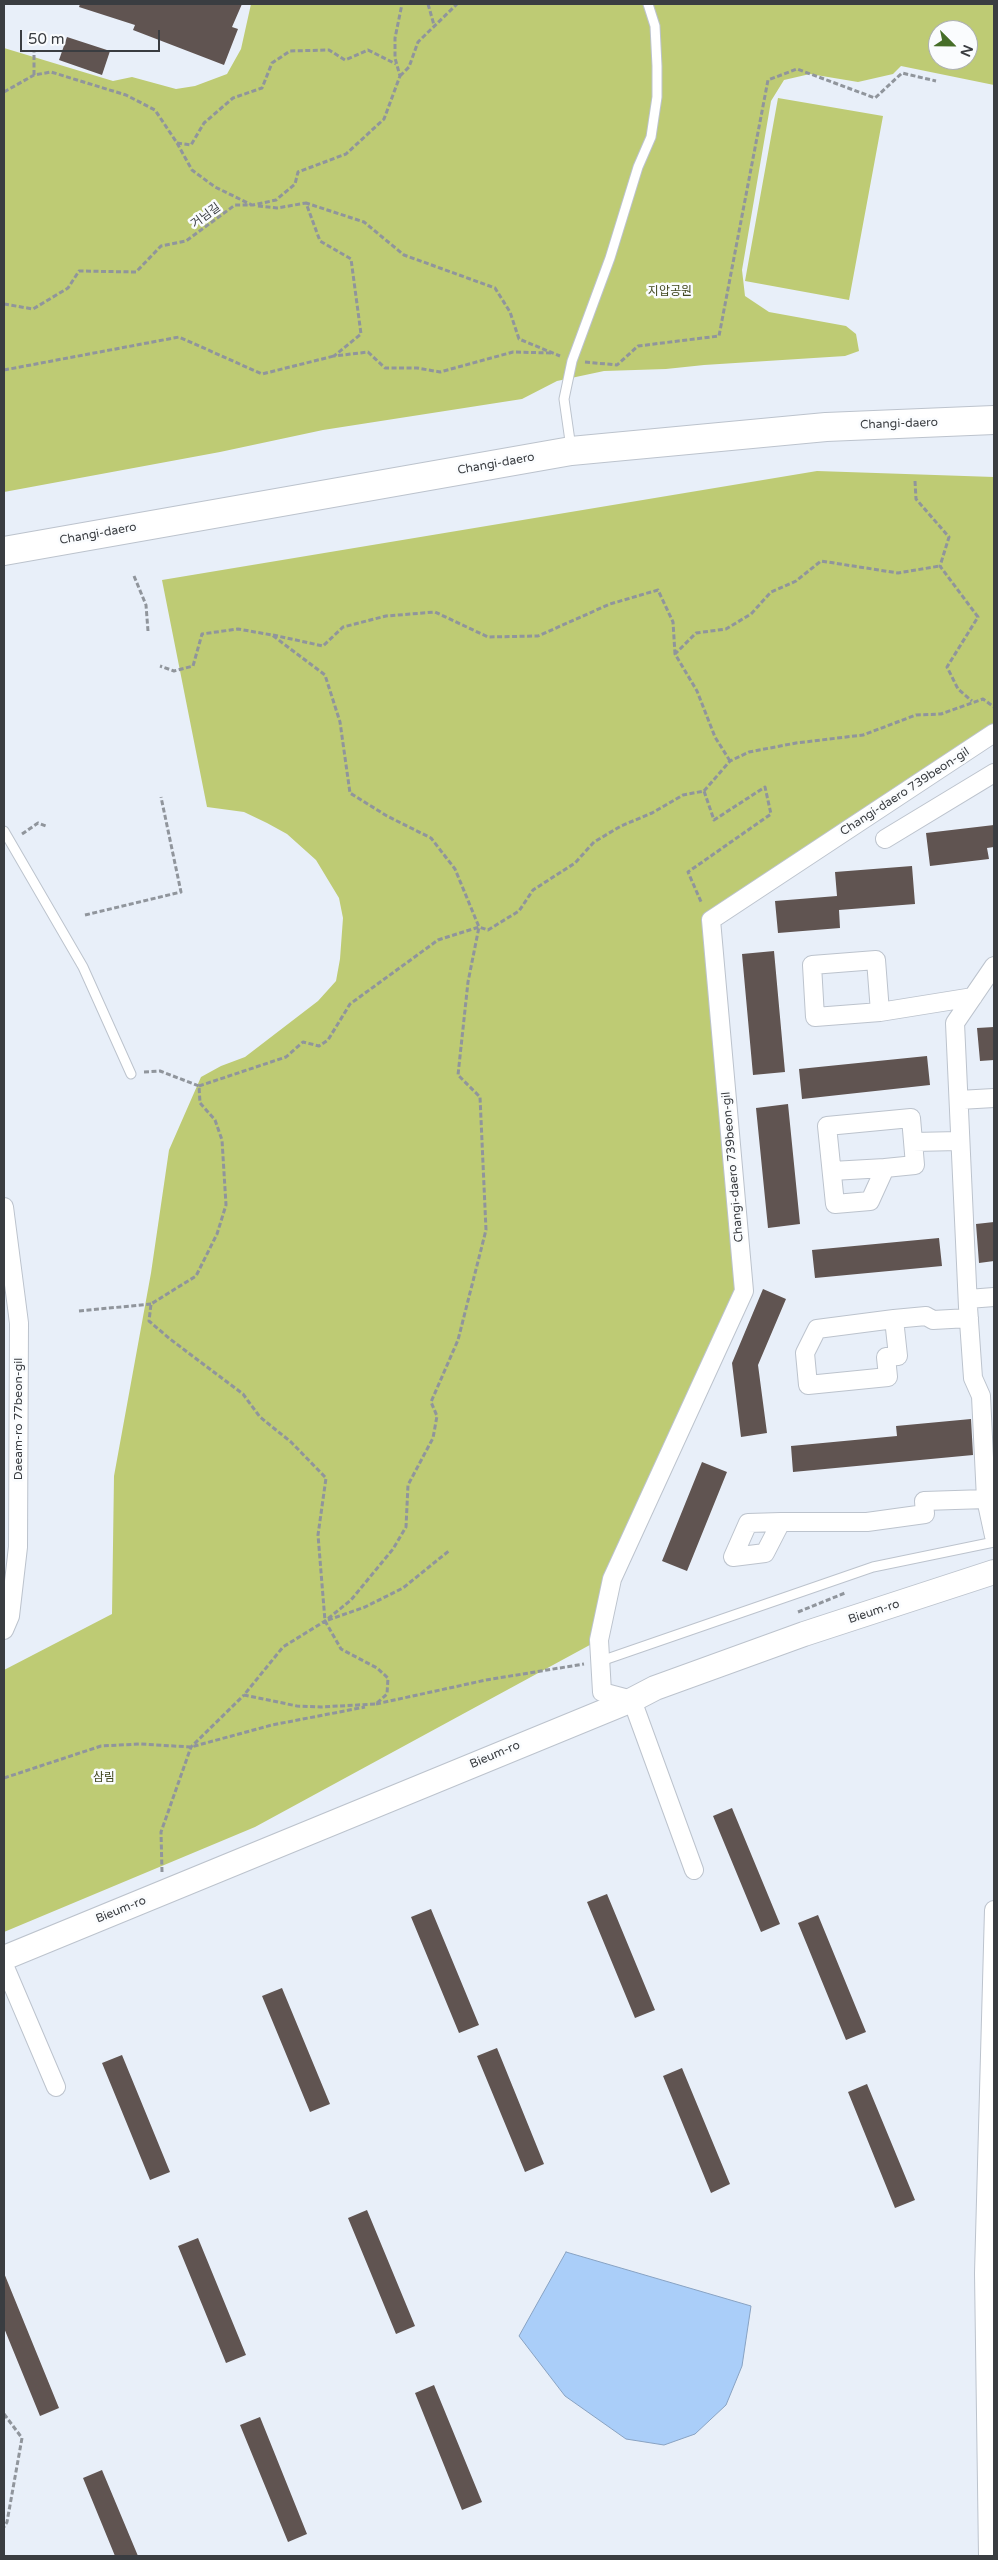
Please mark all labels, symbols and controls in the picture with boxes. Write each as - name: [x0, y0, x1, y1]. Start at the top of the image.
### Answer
- scale bar: [22, 20, 162, 52]
- north arrow: [928, 20, 978, 70]
- text: 50 m: [28, 30, 65, 48]
- text: N: [956, 42, 976, 59]
- street label: 거님길: [188, 200, 224, 232]
- park label: 지압공원: [648, 285, 692, 299]
- street label: Changi-daero: [860, 415, 938, 433]
- street label: Changi-daero: [456, 450, 536, 478]
- street label: Changi-daero: [58, 520, 138, 548]
- street label: Changi-daero 739beon-gil: [838, 745, 972, 839]
- street label: Changi-daero 739beon-gil: [719, 1091, 747, 1243]
- street label: Daeam-ro 77beon-gil: [12, 1358, 26, 1480]
- street label: Bieum-ro: [847, 1597, 901, 1627]
- street label: Bieum-ro: [468, 1738, 522, 1772]
- park label: 삼림: [93, 1771, 115, 1785]
- street label: Bieum-ro: [94, 1893, 148, 1927]

